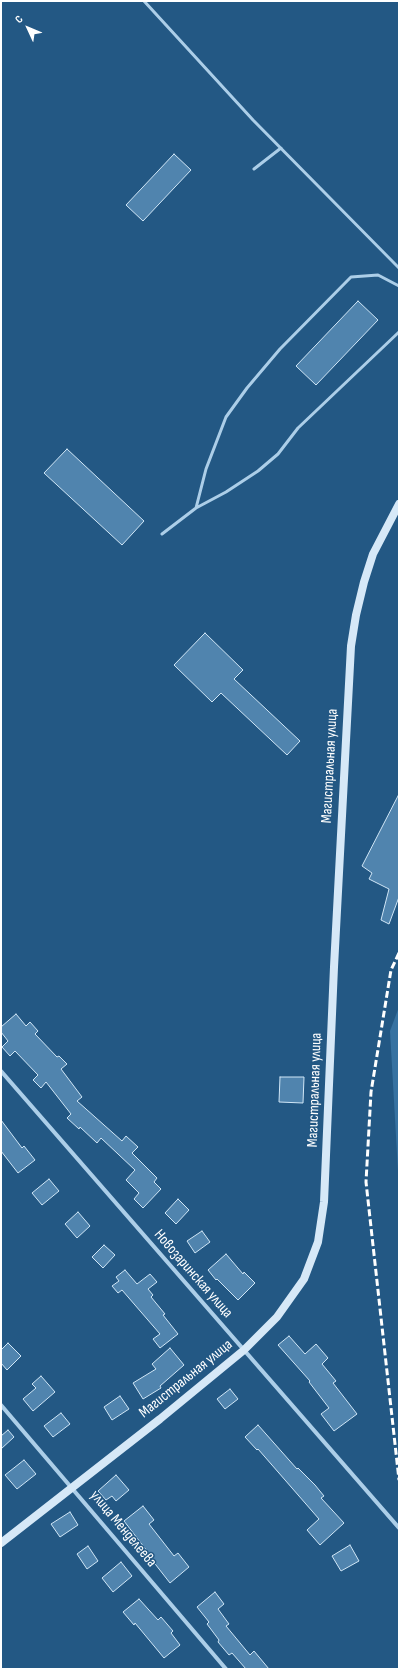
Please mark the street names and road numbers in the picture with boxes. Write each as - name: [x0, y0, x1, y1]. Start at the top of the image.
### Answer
- street label: Магистральная улица: [318, 708, 342, 824]
- street label: Магистральная улица: [304, 1032, 326, 1148]
- street label: Новозаринская улица: [150, 1226, 236, 1322]
- street label: Магистральная улица: [136, 1336, 236, 1422]
- street label: улица Менделеева: [86, 1487, 160, 1571]

